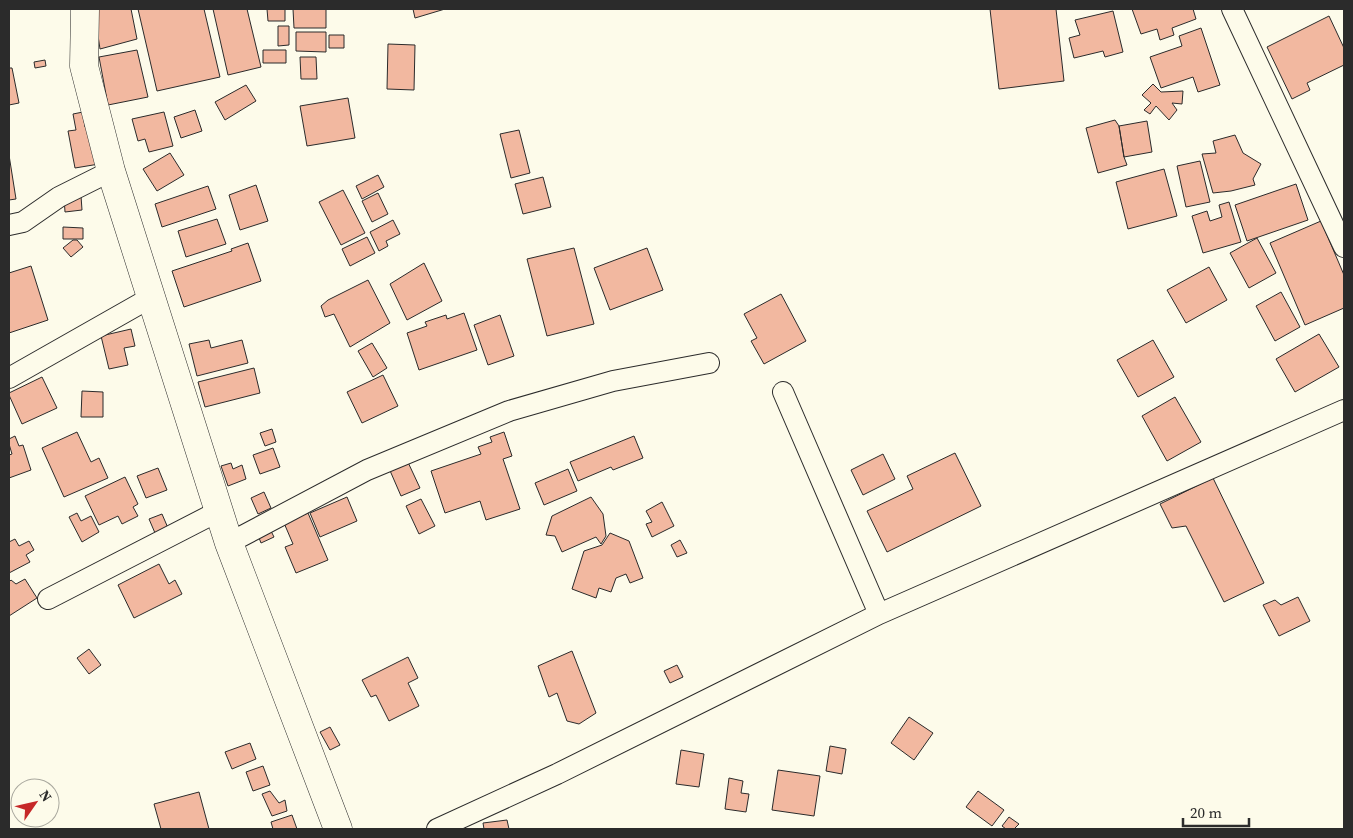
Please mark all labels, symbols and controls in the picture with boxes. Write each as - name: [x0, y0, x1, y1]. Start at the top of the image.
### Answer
- north arrow: [10, 778, 60, 828]
- text: N: [35, 786, 57, 806]
- scale bar: [1183, 796, 1249, 828]
- text: 20 m: [1190, 802, 1222, 823]

